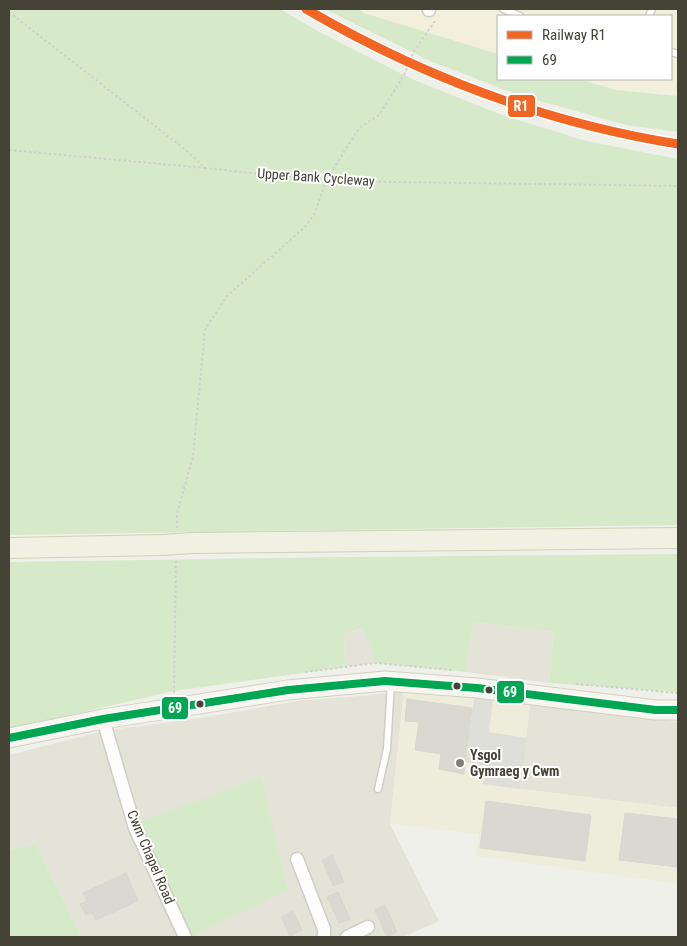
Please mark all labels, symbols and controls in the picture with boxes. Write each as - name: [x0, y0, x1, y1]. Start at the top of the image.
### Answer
- legend: [497, 15, 672, 80]
- text: Railway R1: [542, 26, 606, 44]
- text: 69: [542, 51, 557, 69]
- line badge: R1: [507, 94, 536, 118]
- text: R1: [514, 98, 528, 114]
- street label: Upper Bank Cycleway: [257, 165, 375, 189]
- line badge: 69: [496, 680, 525, 704]
- unlabelled marker: [452, 681, 462, 691]
- text: 69: [503, 684, 517, 700]
- unlabelled marker: [484, 685, 494, 695]
- line badge: 69: [161, 696, 189, 720]
- unlabelled marker: [195, 699, 205, 709]
- text: 69: [168, 700, 182, 716]
- place label: Ysgol Gymraeg y Cwm: [470, 747, 560, 779]
- marker: Ysgol Gymraeg y Cwm: [454, 757, 466, 769]
- street label: Cwm Chapel Road: [124, 808, 178, 906]

